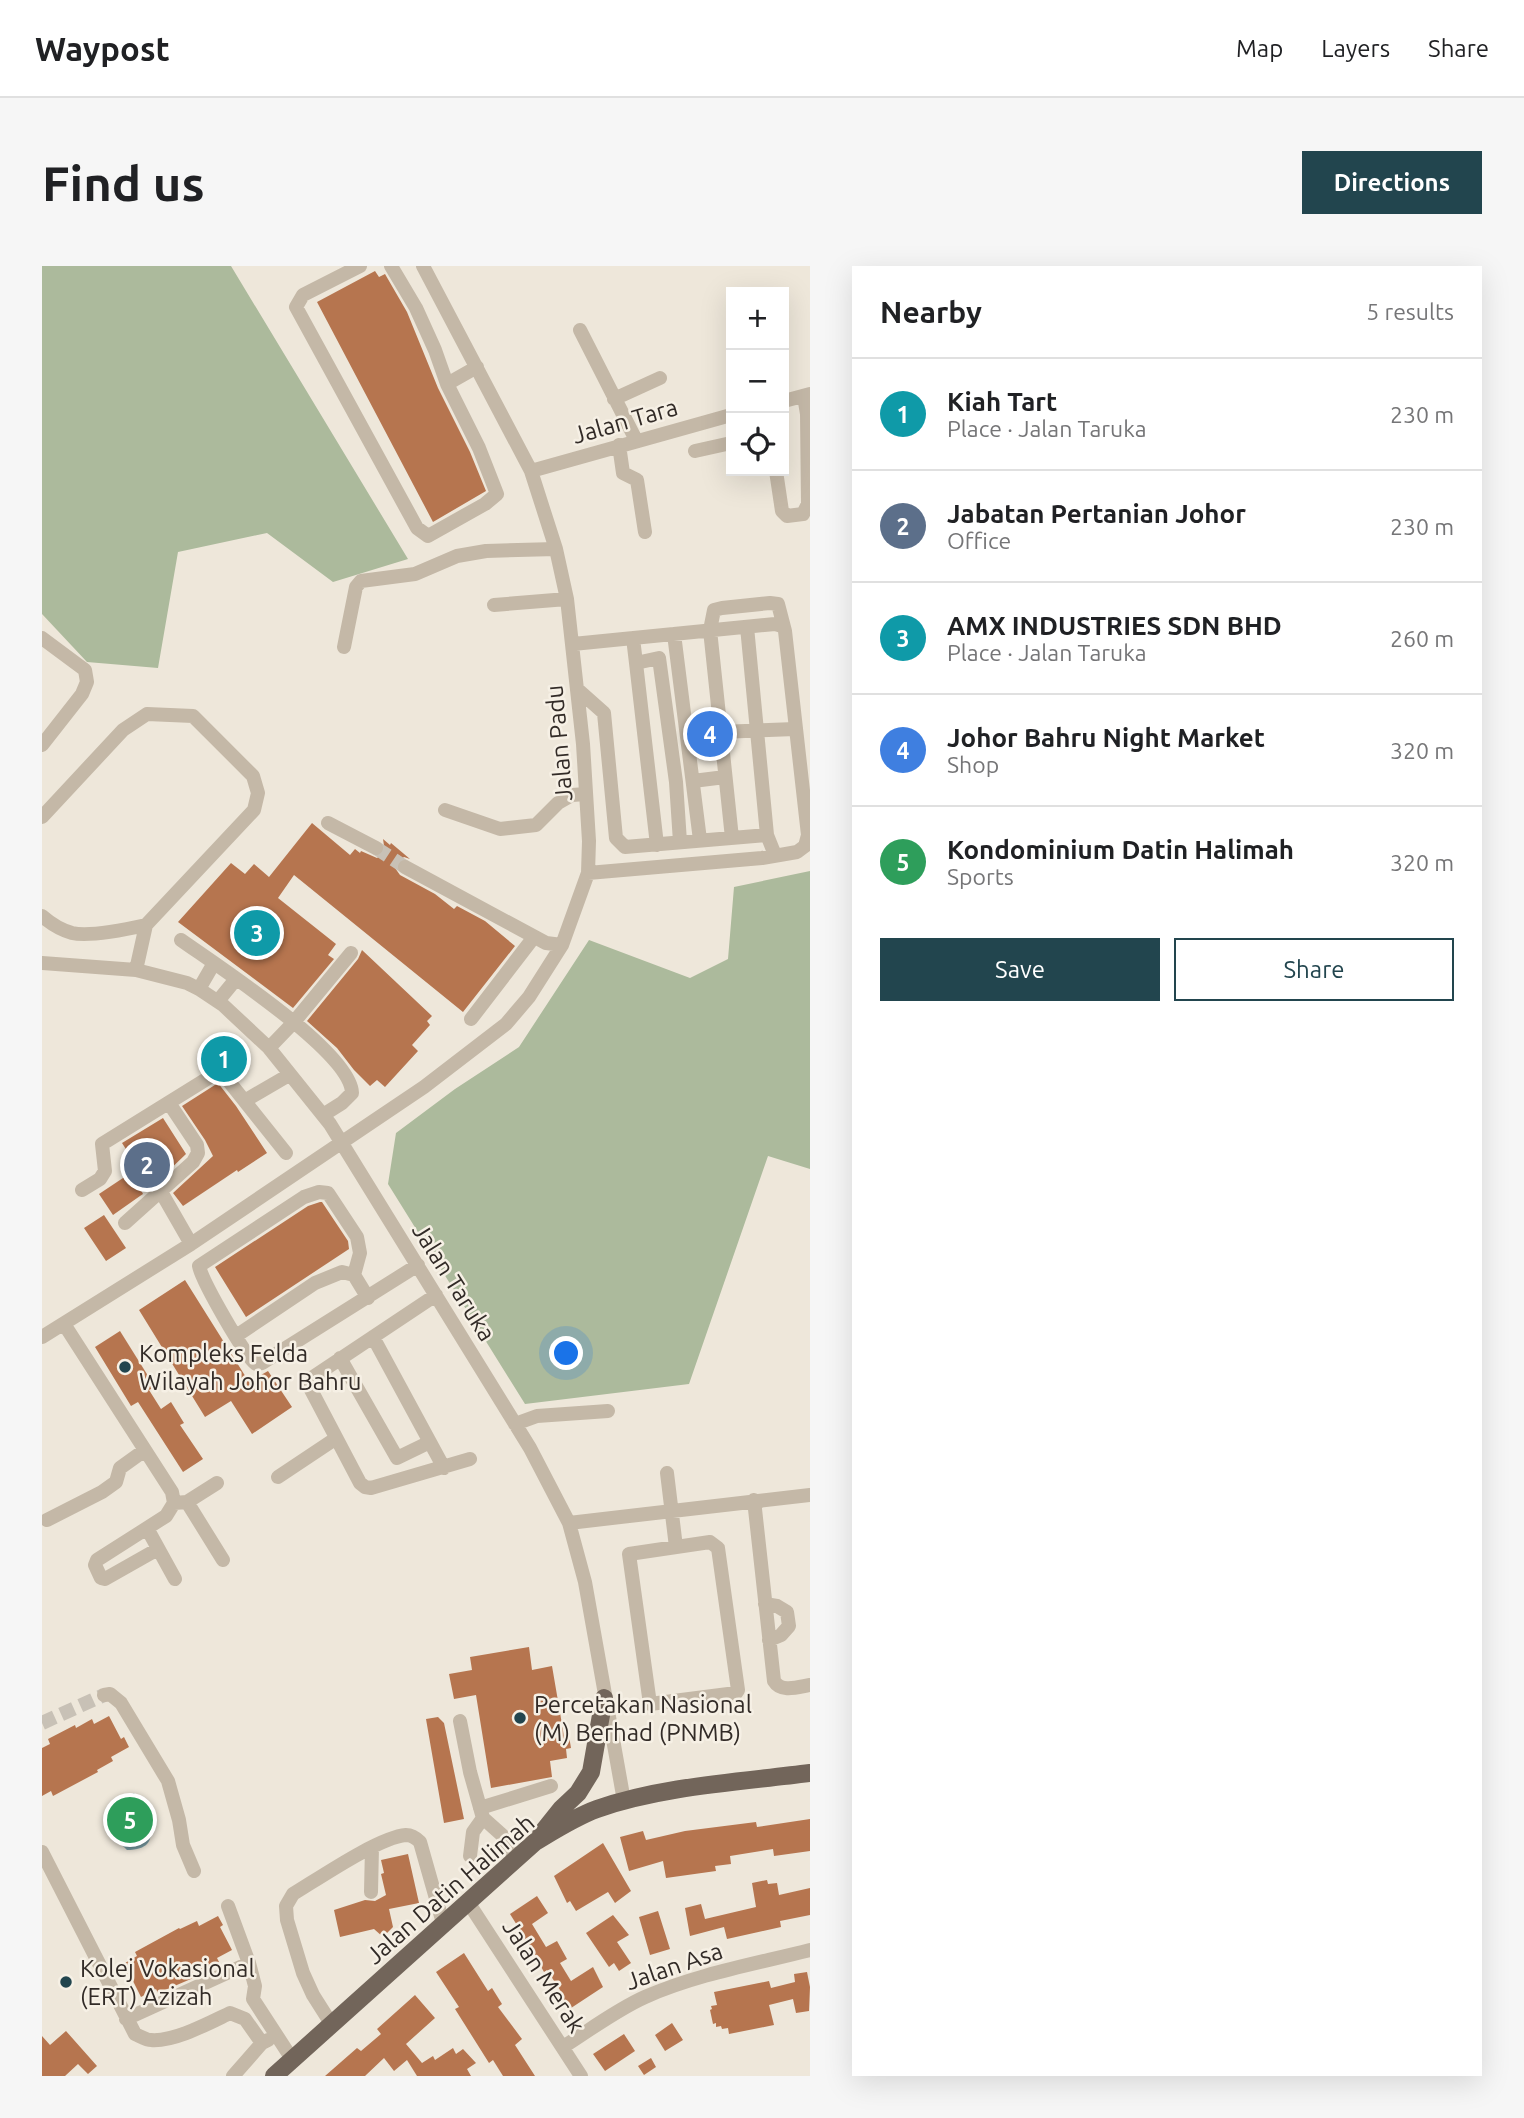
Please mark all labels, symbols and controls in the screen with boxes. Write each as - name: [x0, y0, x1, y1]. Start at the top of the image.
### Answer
- text: Waypost: [35, 30, 170, 67]
- text: Map: [1236, 35, 1283, 62]
- text: Layers: [1321, 35, 1390, 62]
- text: Share: [1428, 35, 1489, 62]
- button: Directions: [1302, 151, 1482, 214]
- text: Find us: [42, 155, 205, 210]
- map controls: [726, 287, 789, 476]
- button: +: [726, 287, 789, 350]
- text: Nearby: [880, 295, 982, 329]
- text: 5 results: [1366, 299, 1454, 324]
- button: −: [726, 350, 789, 413]
- text: Kiah Tart: [947, 387, 1057, 416]
- street label: Jalan Tara: [569, 393, 681, 449]
- text: 1: [897, 402, 909, 427]
- text: 230 m: [1390, 402, 1454, 427]
- button: locate: [726, 413, 789, 476]
- text: Place · Jalan Taruka: [947, 416, 1147, 441]
- text: Jabatan Pertanian Johor: [947, 499, 1246, 528]
- text: 2: [897, 514, 909, 539]
- text: 230 m: [1390, 514, 1454, 539]
- text: Office: [947, 528, 1011, 553]
- text: AMX INDUSTRIES SDN BHD: [947, 611, 1282, 640]
- text: 3: [897, 626, 909, 651]
- text: 260 m: [1390, 626, 1454, 651]
- text: Place · Jalan Taruka: [947, 640, 1147, 665]
- street label: Jalan Padu: [540, 684, 578, 802]
- pin: 4: [687, 708, 733, 760]
- text: Johor Bahru Night Market: [947, 723, 1265, 752]
- text: 4: [897, 738, 909, 763]
- text: 320 m: [1390, 738, 1454, 763]
- text: Shop: [947, 752, 999, 777]
- text: Kondominium Datin Halimah: [947, 835, 1294, 864]
- text: 5: [897, 850, 909, 875]
- text: 320 m: [1390, 850, 1454, 875]
- text: Sports: [947, 864, 1014, 889]
- pin: 3: [234, 907, 280, 959]
- button: Save: [880, 938, 1160, 1001]
- button: Share: [1174, 938, 1454, 1001]
- pin: 1: [201, 1033, 247, 1085]
- pin: 2: [124, 1139, 170, 1191]
- street label: Jalan Taruka: [407, 1218, 501, 1346]
- your location: [549, 1336, 583, 1370]
- place label: Kompleks Felda Wilayah Johor Bahru: [139, 1340, 362, 1395]
- marker: Kompleks Felda Wilayah Johor Bahru: [117, 1359, 133, 1375]
- place label: Percetakan Nasional (M) Berhad (PNMB): [534, 1691, 752, 1746]
- marker: Percetakan Nasional (M) Berhad (PNMB): [512, 1710, 528, 1726]
- pin: 5: [107, 1794, 153, 1846]
- street label: Jalan Datin Halimah: [361, 1809, 539, 1969]
- street label: Jalan Merak: [497, 1914, 591, 2038]
- street label: Jalan Asa: [622, 1937, 726, 1995]
- place label: Kolej Vokasional (ERT) Azizah: [80, 1955, 255, 2010]
- marker: Kolej Vokasional (ERT) Azizah: [58, 1974, 74, 1990]

